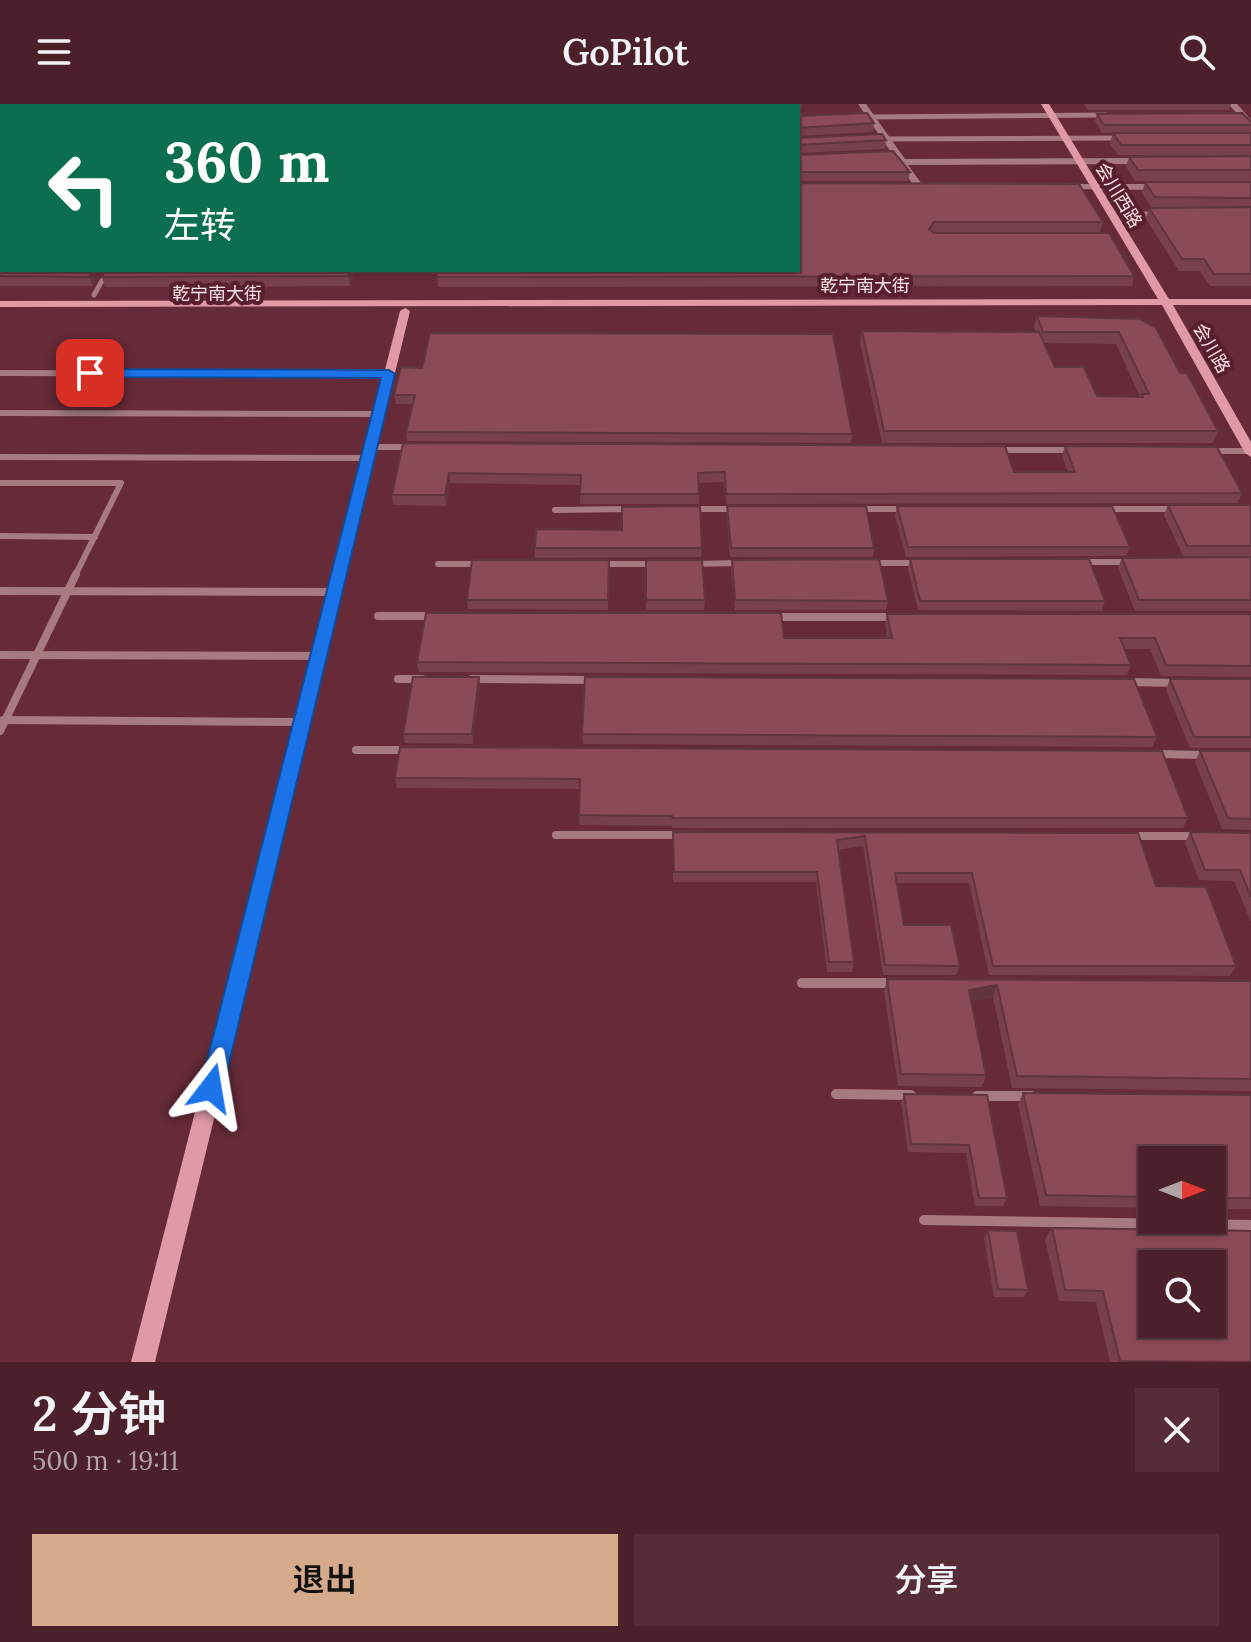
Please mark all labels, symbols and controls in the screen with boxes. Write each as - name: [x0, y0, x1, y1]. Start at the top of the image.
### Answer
- text: GoPilot: [562, 29, 689, 75]
- icon: menu: [32, 30, 76, 74]
- icon: search: [1175, 30, 1219, 74]
- text: 360 m: [164, 126, 329, 197]
- icon: left: [32, 136, 136, 240]
- street label: 会川西路: [1091, 158, 1147, 232]
- text: 左转: [164, 202, 236, 248]
- street label: 乾宁南大街: [820, 274, 910, 297]
- street label: 乾宁南大街: [172, 282, 262, 305]
- street label: 会川路: [1189, 319, 1235, 377]
- pin: [56, 339, 124, 407]
- icon: arrive: [68, 351, 112, 395]
- position arrow: [169, 1046, 253, 1130]
- north arrow: [1138, 1146, 1226, 1234]
- map controls: [1138, 1146, 1226, 1338]
- button: search: [1138, 1250, 1226, 1338]
- text: 2 分钟: [32, 1383, 166, 1444]
- button: close: [1135, 1388, 1219, 1472]
- text: 500 m · 19:11: [32, 1444, 179, 1477]
- button: 退出: [32, 1534, 618, 1626]
- button: 分享: [634, 1534, 1219, 1626]

